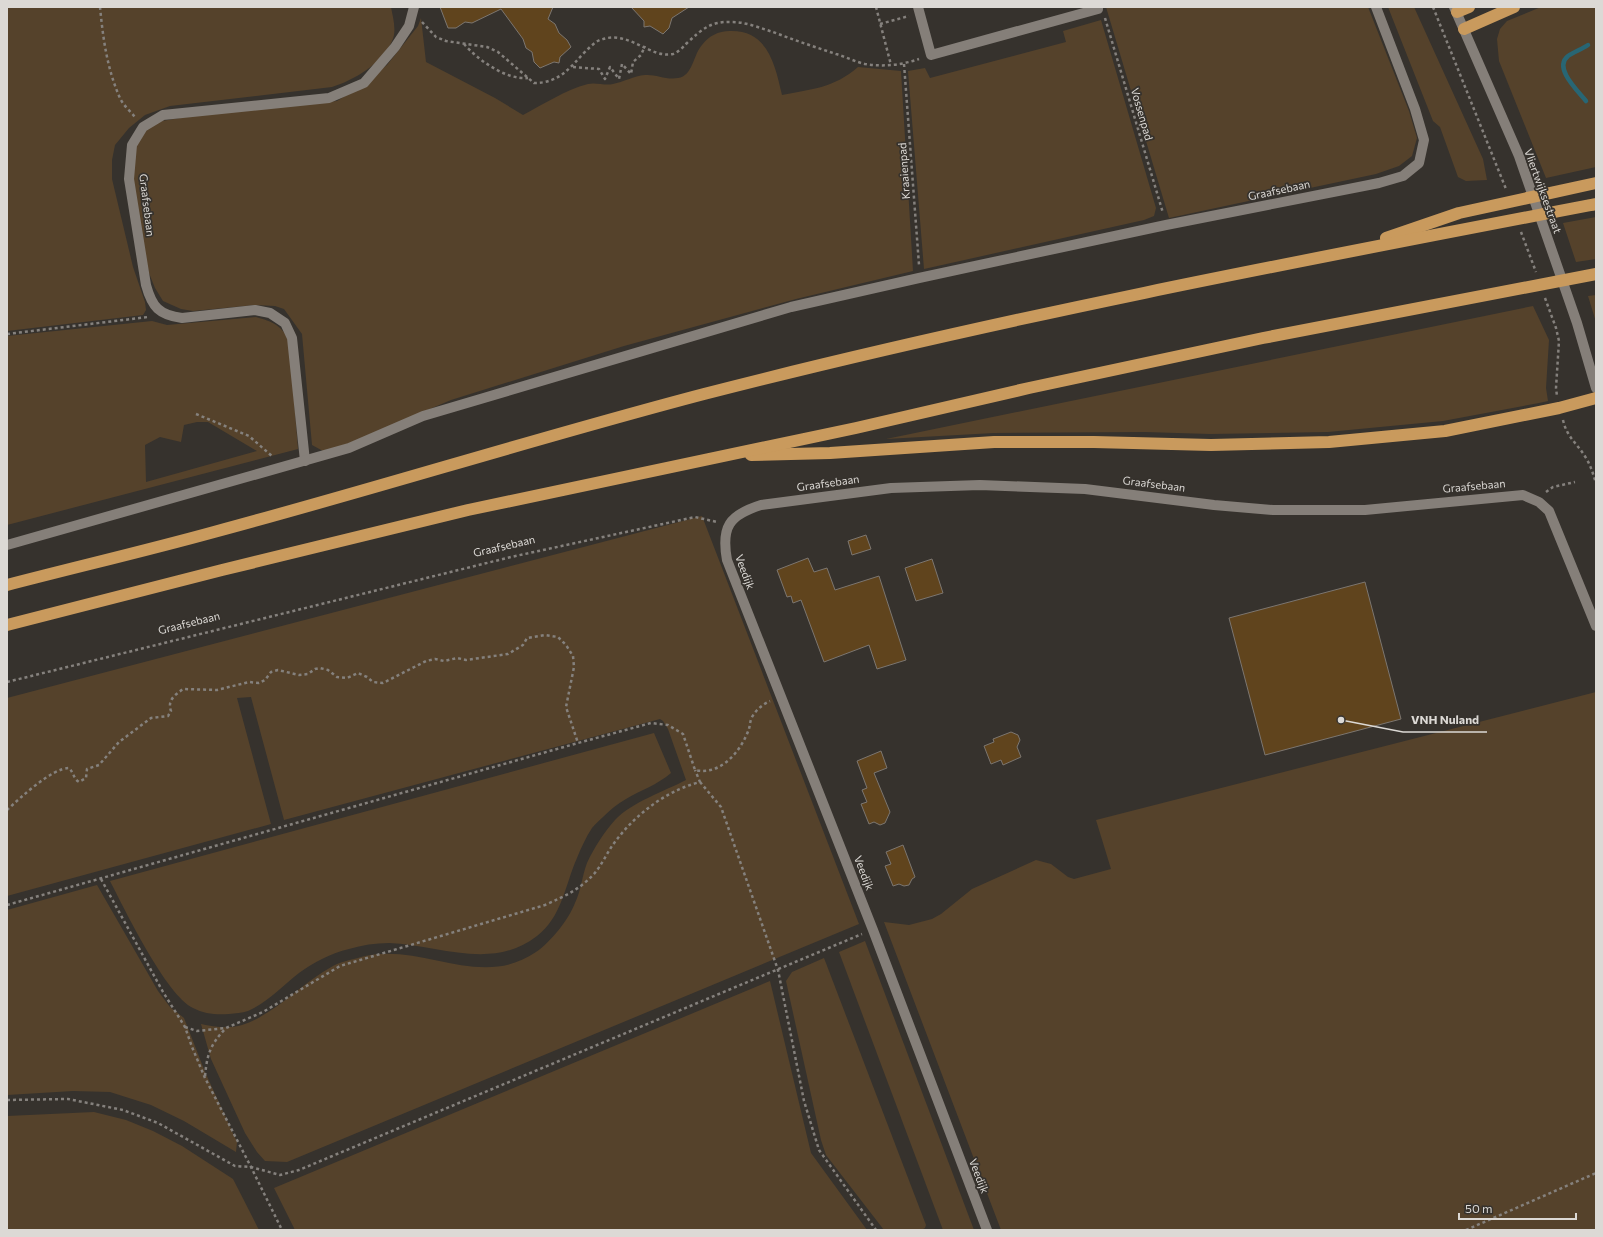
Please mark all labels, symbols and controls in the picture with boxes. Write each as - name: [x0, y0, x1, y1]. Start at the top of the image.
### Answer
- street label: Vossenpad: [1129, 86, 1156, 142]
- street label: Kraaienpad: [895, 142, 912, 200]
- street label: Vliertwijksestraat: [1522, 147, 1565, 235]
- street label: Graafsebaan: [137, 173, 158, 237]
- street label: Graafsebaan: [1247, 177, 1311, 202]
- street label: Graafsebaan: [796, 472, 860, 493]
- street label: Graafsebaan: [1122, 473, 1186, 494]
- street label: Graafsebaan: [1442, 476, 1506, 495]
- street label: Graafsebaan: [472, 532, 536, 559]
- street label: Veedijk: [733, 553, 758, 591]
- street label: Graafsebaan: [157, 609, 221, 636]
- callout: VNH Nuland: [1403, 708, 1487, 732]
- text: VNH Nuland: [1411, 712, 1479, 726]
- street label: Veedijk: [852, 854, 877, 892]
- street label: Veedijk: [967, 1157, 992, 1195]
- scale bar: [1459, 1195, 1576, 1221]
- text: 50 m: [1465, 1201, 1493, 1215]

